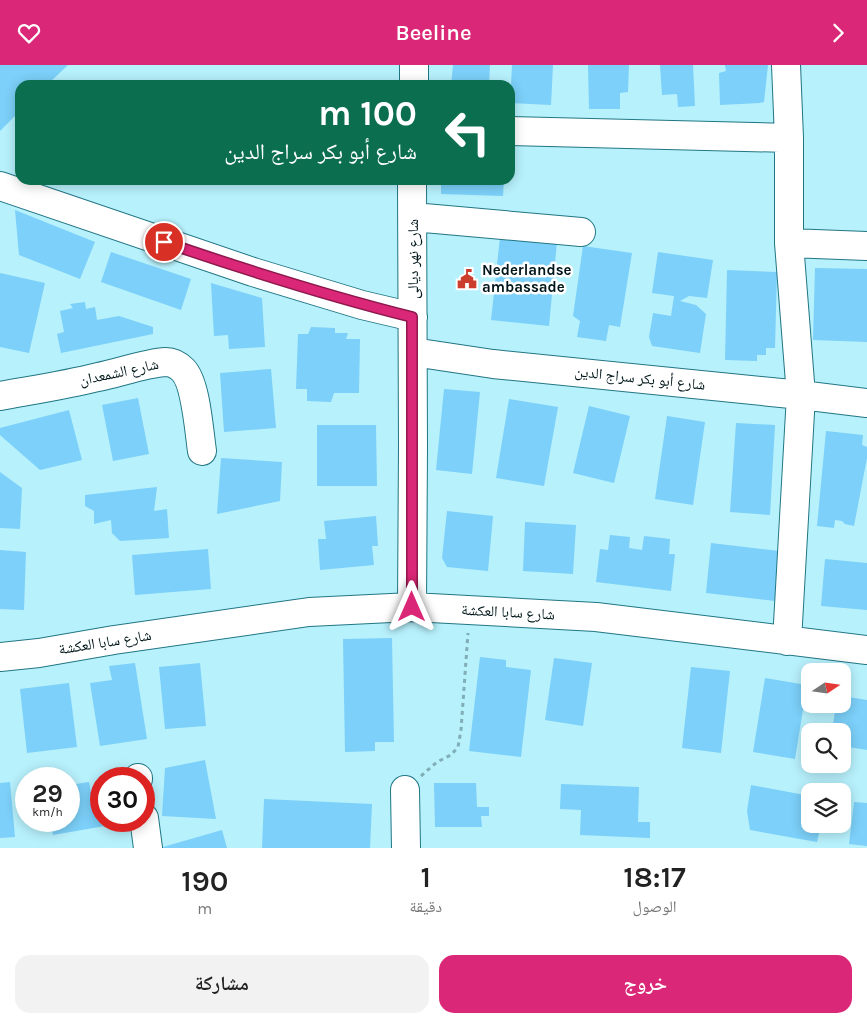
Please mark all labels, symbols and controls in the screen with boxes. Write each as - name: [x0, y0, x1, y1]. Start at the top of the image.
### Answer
- icon: heart: [15, 19, 43, 47]
- icon: forward: [824, 19, 852, 47]
- text: Beeline: [396, 20, 471, 46]
- text: 100 m: [318, 93, 417, 134]
- icon: left: [435, 100, 500, 165]
- text: شارع أبو بكر سراج الدين: [224, 139, 417, 165]
- street label: شارع نهر ديالى: [404, 219, 423, 299]
- pin: [143, 221, 185, 263]
- icon: arrive: [150, 228, 178, 256]
- place label: Nederlandse ambassade: [482, 261, 572, 296]
- public building icon: Nederlandse ambassade: [456, 268, 478, 290]
- street label: شارع الشمعدان: [78, 355, 161, 390]
- street label: شارع أبو بكر سراج الدين: [574, 362, 706, 395]
- position arrow: [385, 580, 437, 632]
- street label: شارع سابا العكشة: [461, 601, 555, 624]
- street label: شارع سابا العكشة: [57, 626, 153, 659]
- north arrow: [801, 663, 851, 713]
- map controls: [801, 663, 851, 833]
- button: search: [801, 723, 851, 773]
- speed limit sign: 30: [90, 767, 155, 832]
- text: 29: [32, 779, 63, 808]
- button: layers: [801, 783, 851, 833]
- text: km/h: [32, 805, 63, 819]
- text: 1: [421, 859, 431, 895]
- text: 18:17: [623, 859, 686, 895]
- text: 190: [181, 863, 228, 899]
- text: دقيقة: [410, 897, 442, 916]
- text: الوصول: [632, 897, 677, 916]
- text: m: [197, 899, 212, 918]
- button: مشاركة: [15, 955, 429, 1013]
- button: خروج: [439, 955, 852, 1013]

